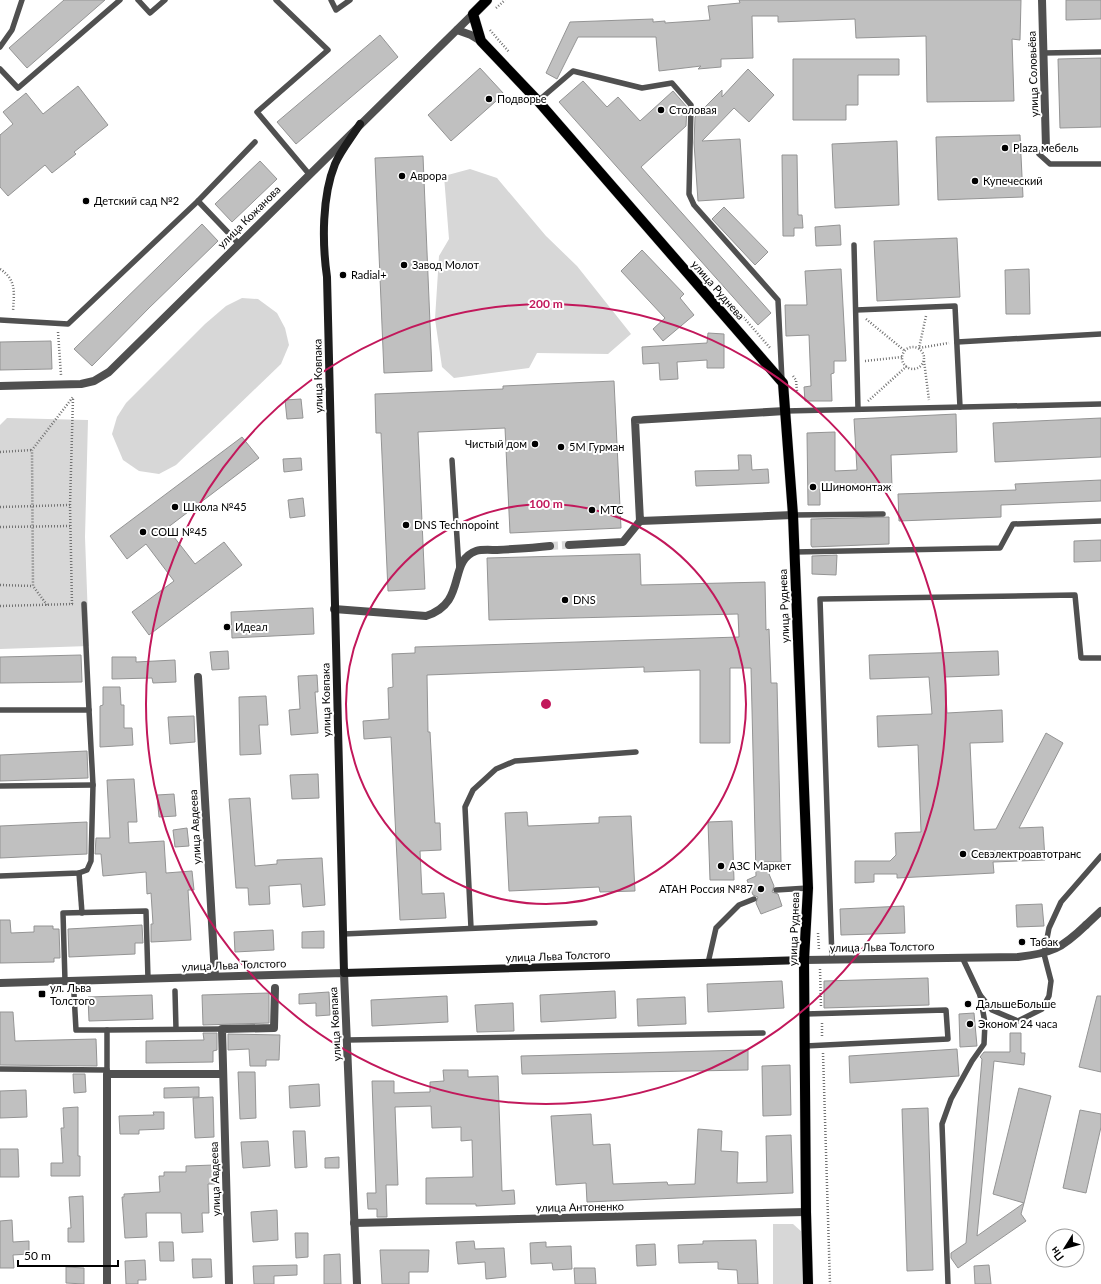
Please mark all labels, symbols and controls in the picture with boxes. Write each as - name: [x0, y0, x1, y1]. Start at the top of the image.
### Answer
- street label: улица Соловьёва: [1024, 31, 1041, 117]
- place label: Подворье: [497, 92, 547, 105]
- marker: Подворье: [484, 94, 494, 104]
- place label: Столовая: [669, 103, 717, 116]
- marker: Столовая: [656, 105, 666, 115]
- place label: Plaza мебель: [1013, 141, 1078, 154]
- marker: Plaza мебель: [1000, 143, 1010, 153]
- place label: Аврора: [410, 169, 447, 182]
- marker: Аврора: [397, 171, 407, 181]
- place label: Купеческий: [983, 174, 1043, 187]
- marker: Купеческий: [970, 176, 980, 186]
- street label: улица Кожанова: [215, 183, 283, 251]
- place label: Детский сад №2: [94, 194, 179, 207]
- marker: Детский сад №2: [81, 196, 91, 206]
- street label: улица Руднева: [689, 257, 748, 322]
- place label: Завод Молот: [412, 258, 479, 271]
- marker: Завод Молот: [399, 260, 409, 270]
- place label: Radial+: [351, 268, 387, 281]
- marker: Radial+: [338, 270, 348, 280]
- text: 200 m: [529, 296, 563, 311]
- street label: улица Ковпака: [310, 339, 325, 413]
- place label: Чистый дом: [465, 437, 527, 450]
- marker: Чистый дом: [530, 439, 540, 449]
- place label: 5М Гурман: [569, 440, 625, 453]
- marker: 5М Гурман: [556, 442, 566, 452]
- place label: Шиномонтаж: [821, 480, 892, 493]
- marker: Шиномонтаж: [808, 482, 818, 492]
- text: 100 m: [529, 496, 563, 511]
- place label: Школа №45: [183, 500, 247, 513]
- marker: Школа №45: [170, 502, 180, 512]
- place label: МТС: [600, 503, 624, 516]
- marker: МТС: [587, 505, 597, 515]
- place label: DNS Technopoint: [414, 518, 499, 531]
- marker: DNS Technopoint: [401, 520, 411, 530]
- place label: СОШ №45: [151, 525, 207, 538]
- marker: СОШ №45: [138, 527, 148, 537]
- street label: улица Руднева: [776, 569, 791, 643]
- place label: DNS: [573, 593, 596, 606]
- marker: DNS: [560, 595, 570, 605]
- place label: Идеал: [235, 620, 268, 633]
- marker: Идеал: [222, 622, 232, 632]
- street label: улица Ковпака: [318, 663, 333, 737]
- centre of rings: [539, 697, 553, 711]
- street label: улица Авдеева: [186, 789, 203, 865]
- place label: Севэлектроавтотранс: [971, 847, 1081, 860]
- marker: Севэлектроавтотранс: [958, 849, 968, 859]
- place label: АЗС Маркет: [729, 859, 792, 872]
- marker: АЗС Маркет: [716, 861, 726, 871]
- place label: АТАН Россия №87: [659, 882, 753, 895]
- marker: АТАН Россия №87: [756, 884, 766, 894]
- street label: улица Руднева: [786, 892, 801, 966]
- place label: Табак: [1030, 935, 1059, 948]
- marker: Табак: [1017, 937, 1027, 947]
- street label: улица Льва Толстого: [829, 939, 934, 954]
- street label: улица Льва Толстого: [505, 947, 611, 964]
- street label: улица Льва Толстого: [181, 956, 287, 973]
- place label: ул. Льва Толстого: [50, 981, 95, 1007]
- street label: улица Ковпака: [326, 987, 343, 1061]
- marker: ул. Льва Толстого: [37, 989, 47, 999]
- place label: ДальшеБольше: [976, 997, 1056, 1010]
- marker: ДальшеБольше: [963, 999, 973, 1009]
- place label: Эконом 24 часа: [978, 1017, 1057, 1030]
- marker: Эконом 24 часа: [965, 1019, 975, 1029]
- street label: улица Авдеева: [207, 1141, 222, 1217]
- street label: улица Антоненко: [536, 1199, 624, 1214]
- north arrow: [1045, 1228, 1085, 1268]
- scale bar: [18, 1242, 118, 1268]
- text: Пн: [1047, 1245, 1066, 1264]
- text: 50 m: [24, 1248, 51, 1263]

